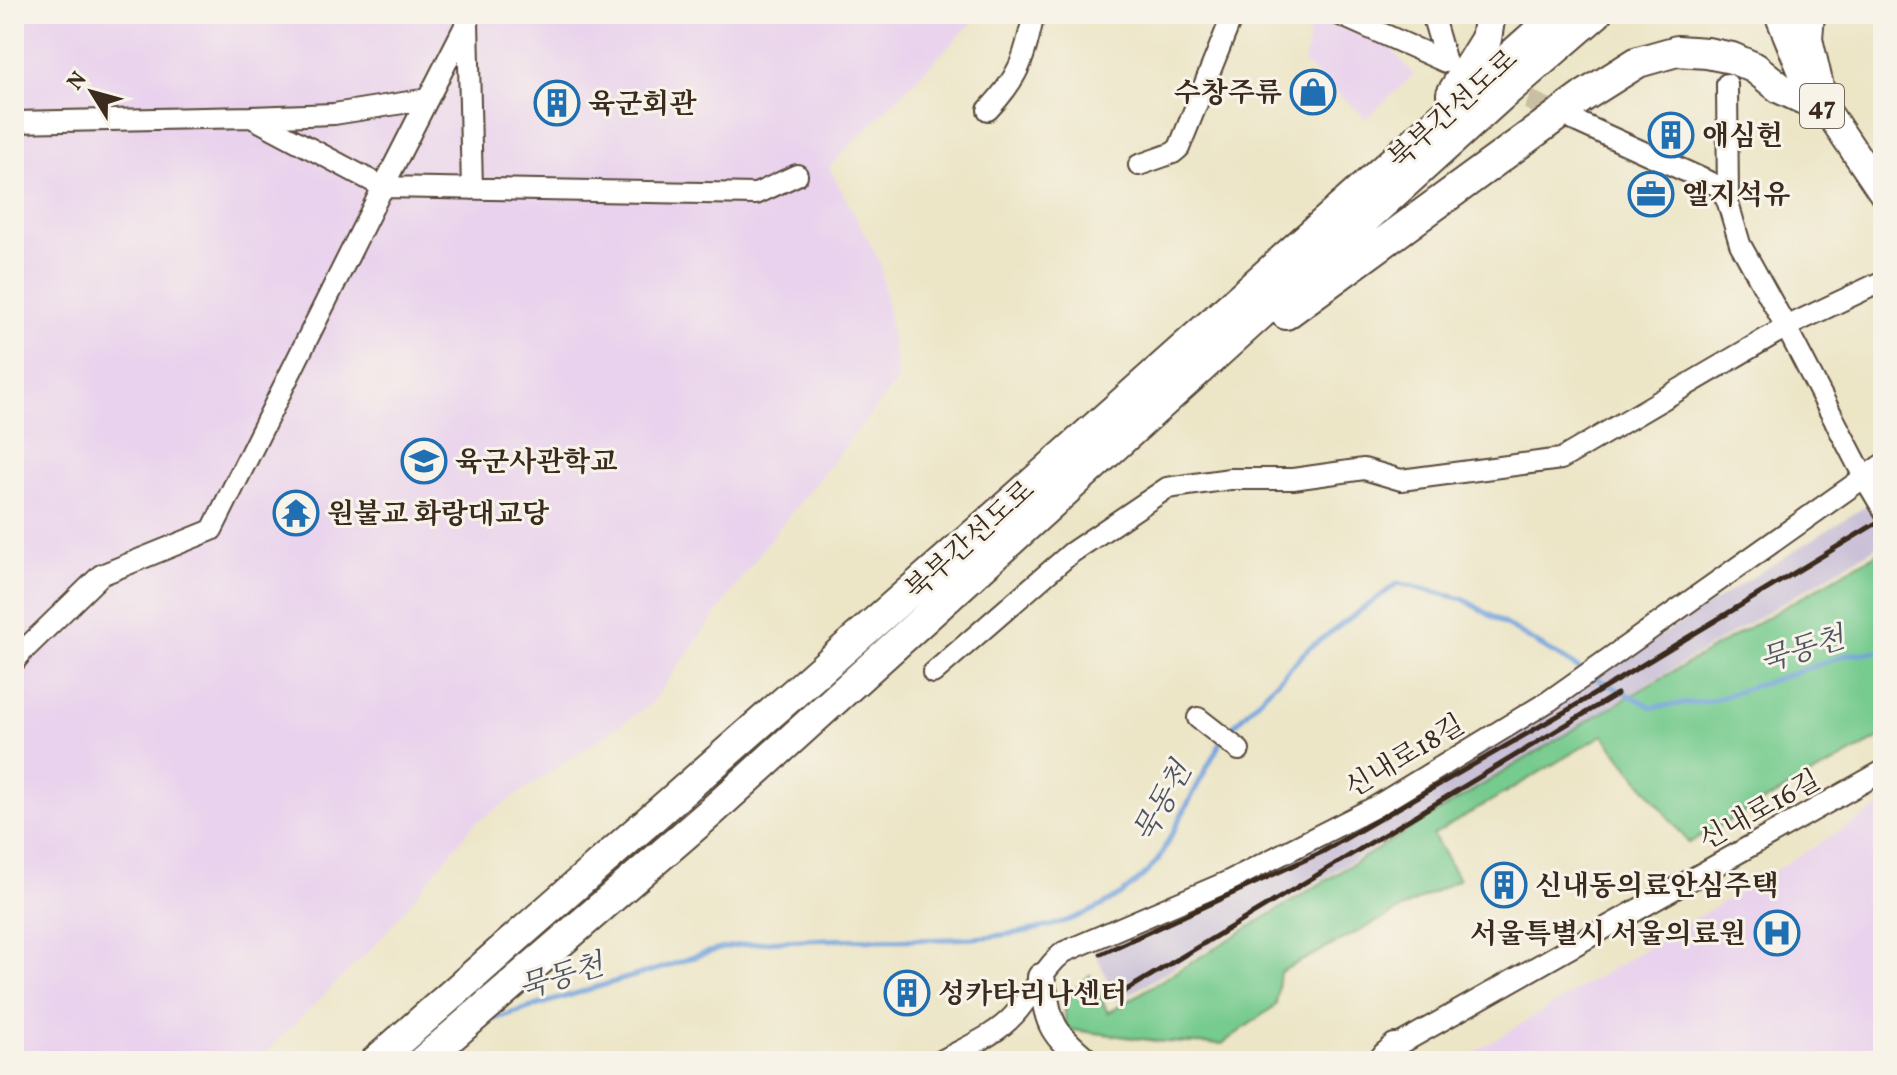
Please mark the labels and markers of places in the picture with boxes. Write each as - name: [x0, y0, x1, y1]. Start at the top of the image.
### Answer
- shop icon: 수창주류: [1289, 68, 1337, 116]
- place label: 수창주류: [1174, 75, 1282, 114]
- building icon: 육군회관: [533, 79, 581, 127]
- place label: 육군회관: [588, 86, 697, 125]
- building icon: 애심헌: [1647, 111, 1695, 159]
- place label: 애심헌: [1702, 118, 1783, 157]
- office icon: 엘지석유: [1627, 170, 1675, 218]
- place label: 엘지석유: [1682, 177, 1790, 216]
- school or university icon: 육군사관학교: [400, 437, 448, 485]
- place label: 육군사관학교: [455, 444, 617, 483]
- temple icon: 원불교 화랑대교당: [272, 489, 320, 537]
- place label: 원불교 화랑대교당: [327, 496, 550, 535]
- building icon: 신내동의료안심주택: [1480, 861, 1528, 909]
- place label: 신내동의료안심주택: [1535, 868, 1778, 907]
- hospital icon: 서울특별시 서울의료원: [1753, 909, 1801, 957]
- place label: 서울특별시 서울의료원: [1470, 916, 1746, 955]
- building icon: 성카타리나센터: [883, 969, 931, 1017]
- place label: 성카타리나센터: [938, 976, 1127, 1015]

